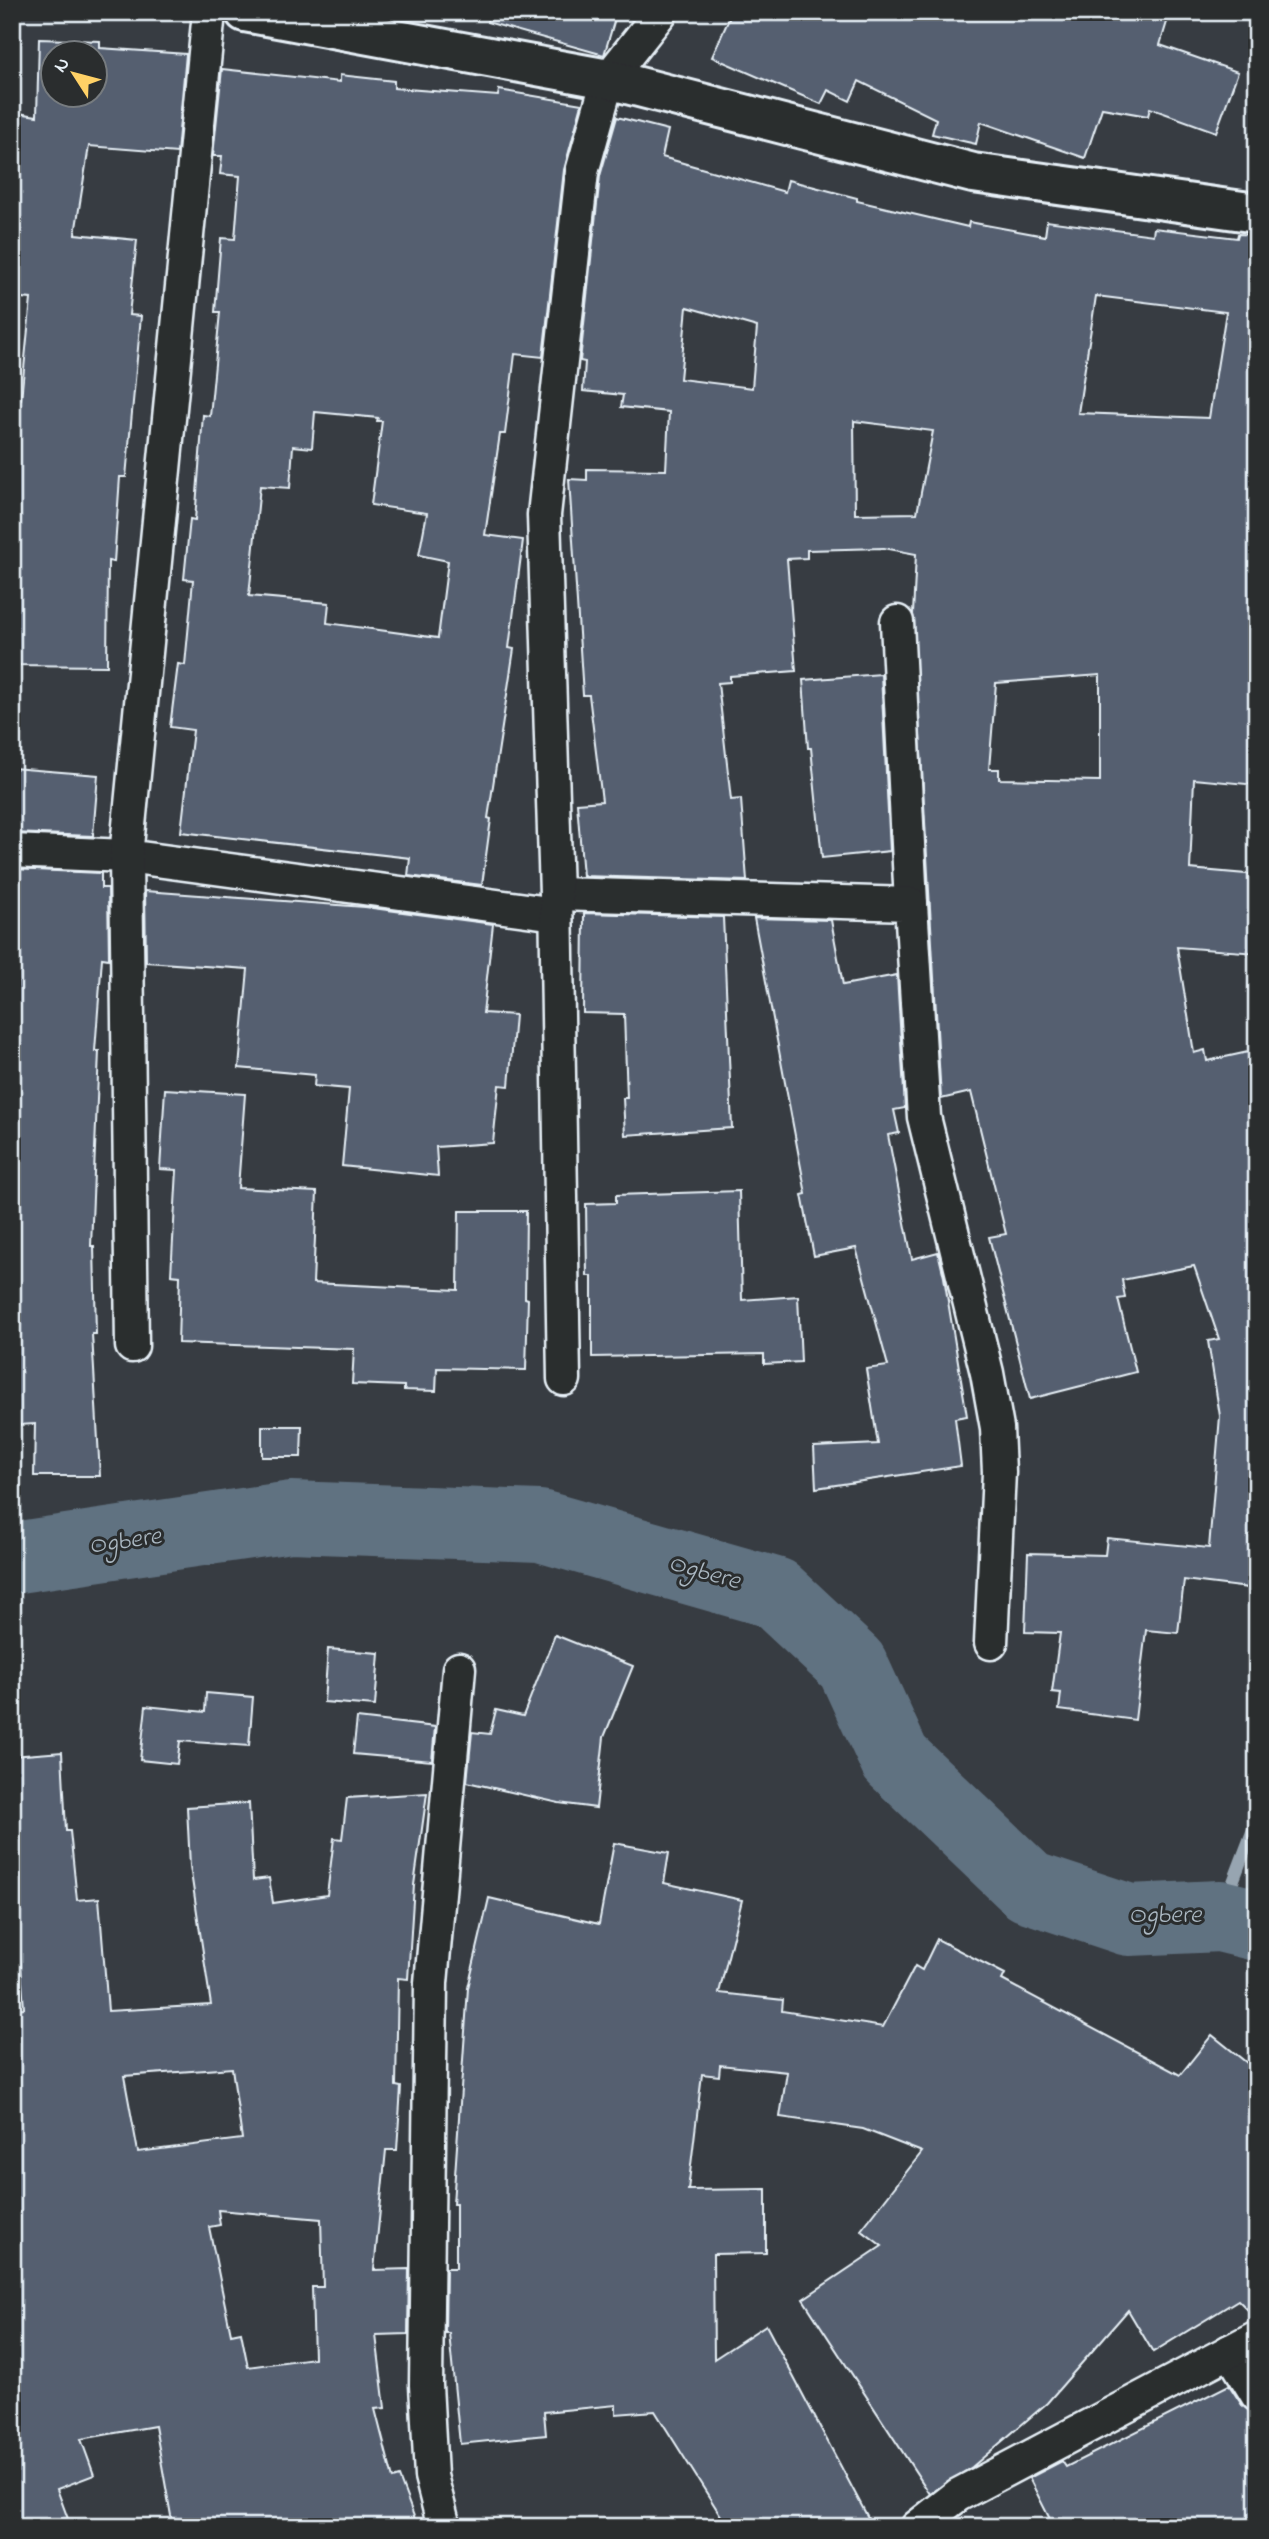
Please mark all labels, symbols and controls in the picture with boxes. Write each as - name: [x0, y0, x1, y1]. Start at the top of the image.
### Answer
- north arrow: [38, 38, 108, 108]
- text: N: [48, 52, 77, 79]
- water label: Ogbere: [86, 1518, 165, 1566]
- water label: Ogbere: [664, 1545, 746, 1602]
- water label: Ogbere: [1129, 1897, 1203, 1935]

